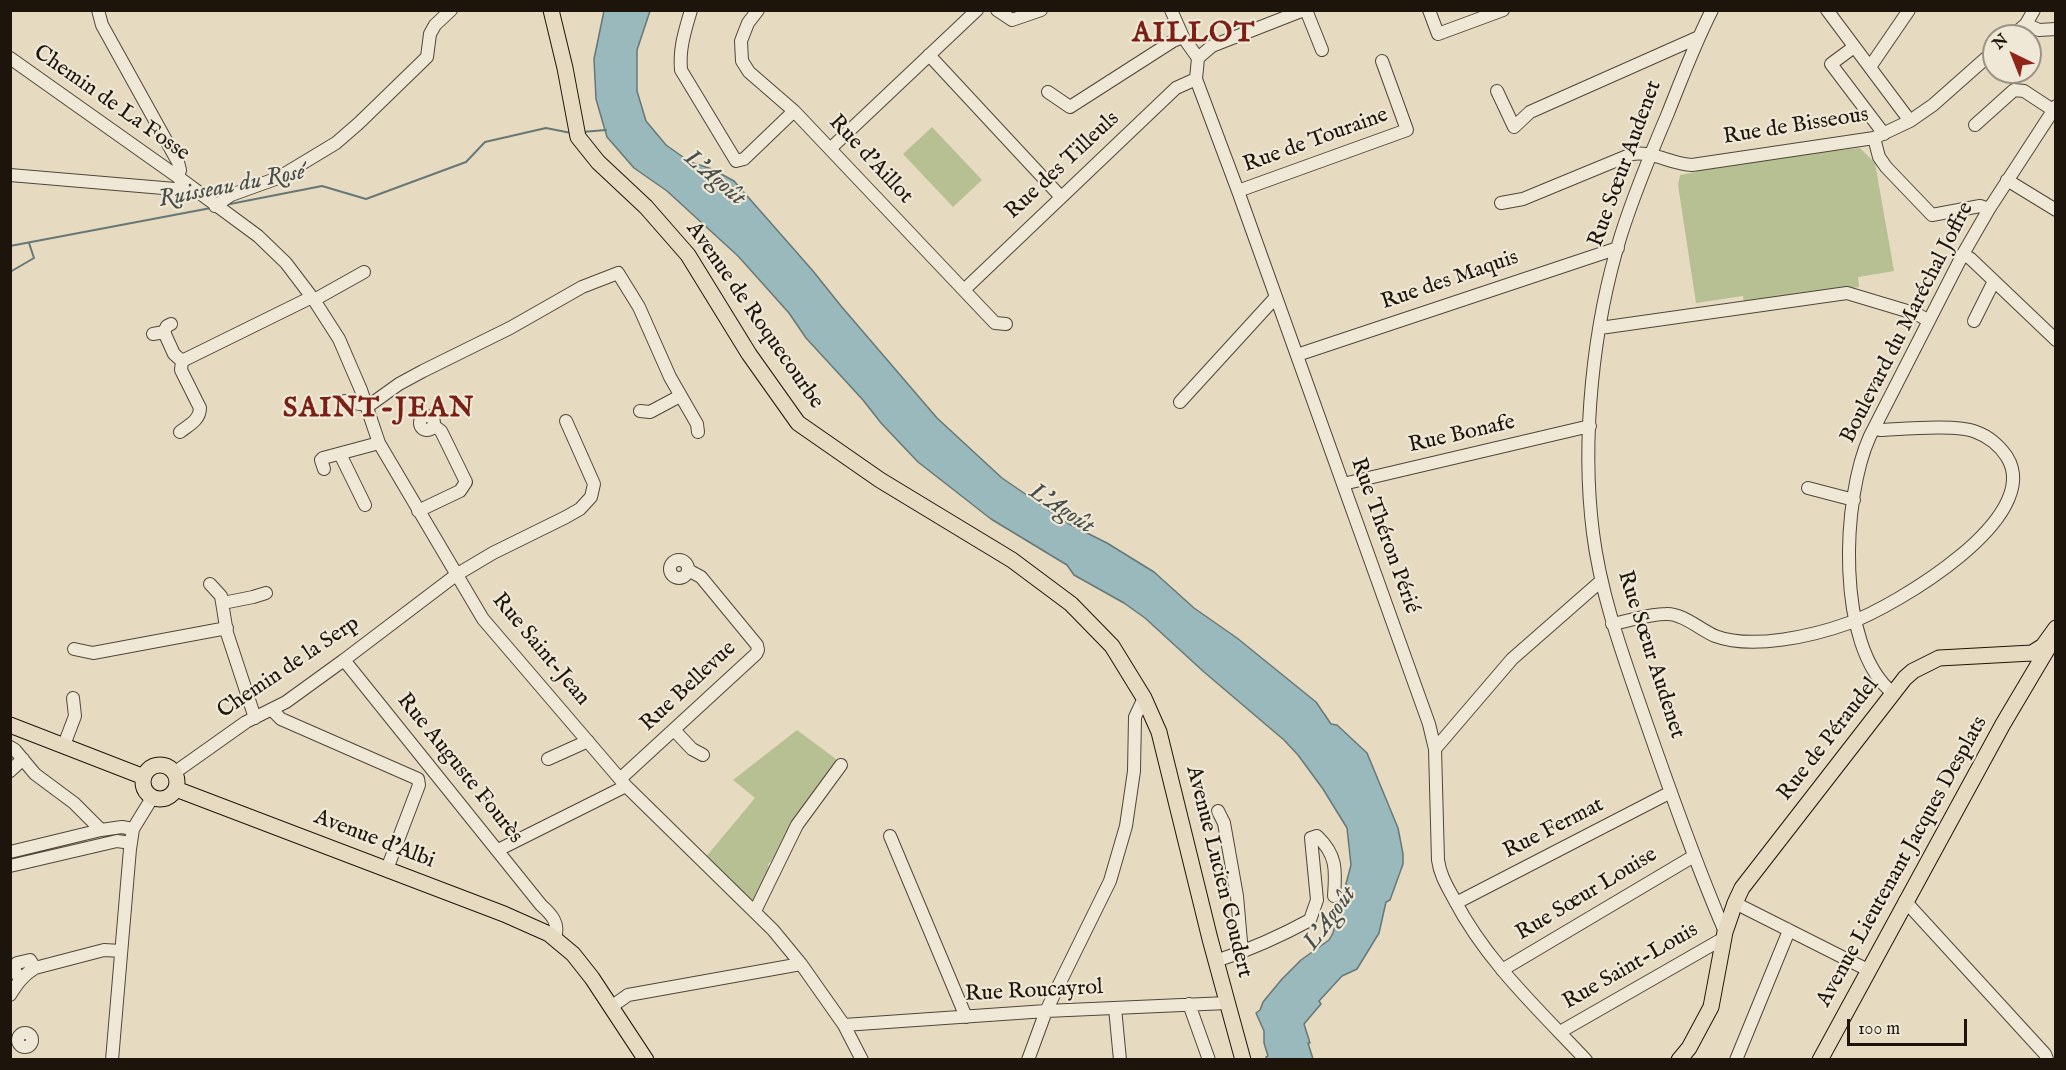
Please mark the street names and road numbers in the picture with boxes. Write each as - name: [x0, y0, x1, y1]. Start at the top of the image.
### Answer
- street label: Chemin de La Fosse: [28, 40, 194, 168]
- street label: Rue Sœur Audenet: [1584, 77, 1668, 251]
- street label: Rue de Touraine: [1240, 103, 1392, 179]
- street label: Rue de Bisseous: [1722, 103, 1870, 151]
- street label: Rue des Tilleuls: [1000, 106, 1126, 226]
- street label: Rue d'Aillot: [822, 110, 918, 210]
- street label: Boulevard du Maréchal Joffre: [1836, 198, 1980, 448]
- street label: Avenue de Roquecourbe: [679, 217, 829, 415]
- street label: Rue des Maquis: [1378, 245, 1522, 317]
- street label: Rue Bonafe: [1406, 410, 1518, 460]
- street label: Rue Théron Périé: [1344, 455, 1424, 617]
- street label: Rue Sœur Audenet: [1610, 568, 1690, 742]
- street label: Rue Saint-Jean: [485, 588, 595, 712]
- street label: Chemin de la Serp: [213, 611, 365, 725]
- street label: Rue Bellevue: [636, 636, 742, 738]
- street label: Rue de Péraudel: [1773, 673, 1885, 807]
- street label: Rue Auguste Fourès: [390, 689, 528, 849]
- street label: Avenue Lieutenant Jacques Desplats: [1812, 712, 1994, 1012]
- street label: Avenue Lucien Coudert: [1179, 763, 1257, 981]
- street label: Rue Fermat: [1499, 793, 1609, 865]
- street label: Avenue d'Albi: [310, 805, 438, 875]
- street label: Rue Sœur Louise: [1512, 842, 1662, 948]
- street label: Rue Saint-Louis: [1559, 918, 1703, 1016]
- street label: Rue Roucayrol: [964, 975, 1104, 1009]

